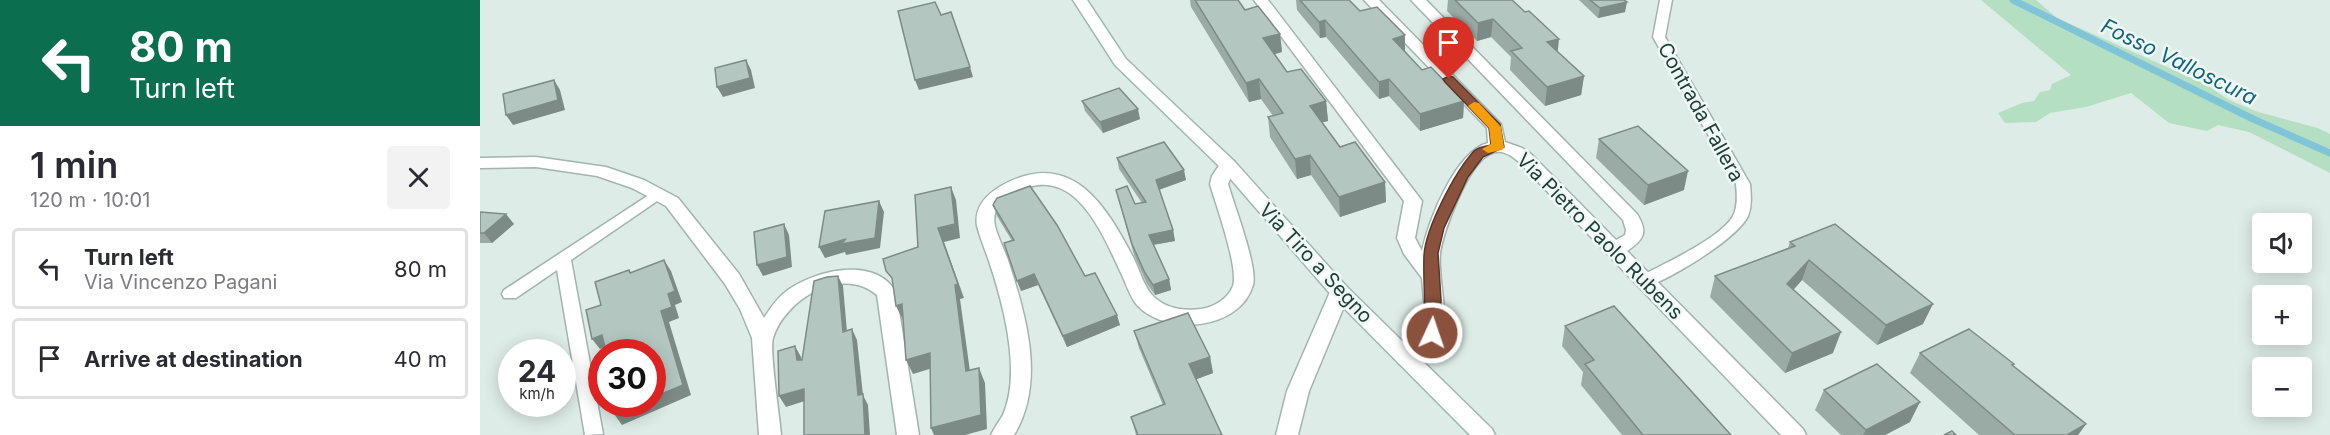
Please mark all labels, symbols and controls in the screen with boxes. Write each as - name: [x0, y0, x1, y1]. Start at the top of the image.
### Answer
- water label: Fosso Valloscura: [2097, 13, 2261, 110]
- pin: [1423, 17, 1474, 79]
- text: 80 m: [129, 21, 233, 72]
- icon: left: [30, 24, 108, 102]
- icon: arrive: [1432, 26, 1465, 59]
- street label: Contrada Fallera: [1653, 38, 1749, 186]
- text: Turn left: [129, 72, 235, 105]
- text: 1 min: [30, 143, 118, 187]
- button: close: [387, 146, 450, 209]
- street label: Via Pietro Paolo Rubens: [1512, 148, 1688, 324]
- text: 120 m · 10:01: [30, 188, 150, 212]
- street label: Via Tiro a Segno: [1254, 198, 1378, 328]
- map controls: [2252, 213, 2312, 417]
- button: sound: [2252, 213, 2312, 273]
- text: Turn left: [84, 244, 174, 270]
- icon: left: [33, 252, 66, 285]
- text: 80 m: [394, 256, 447, 282]
- text: Via Vincenzo Pagani: [84, 270, 277, 294]
- button: +: [2252, 285, 2312, 345]
- position arrow: [1400, 301, 1464, 365]
- speed limit sign: 30: [588, 339, 666, 417]
- icon: arrive: [33, 342, 66, 375]
- text: Arrive at destination: [84, 346, 303, 372]
- text: 40 m: [393, 346, 447, 372]
- text: 24: [518, 353, 556, 389]
- button: −: [2252, 357, 2312, 417]
- text: km/h: [519, 384, 555, 403]

